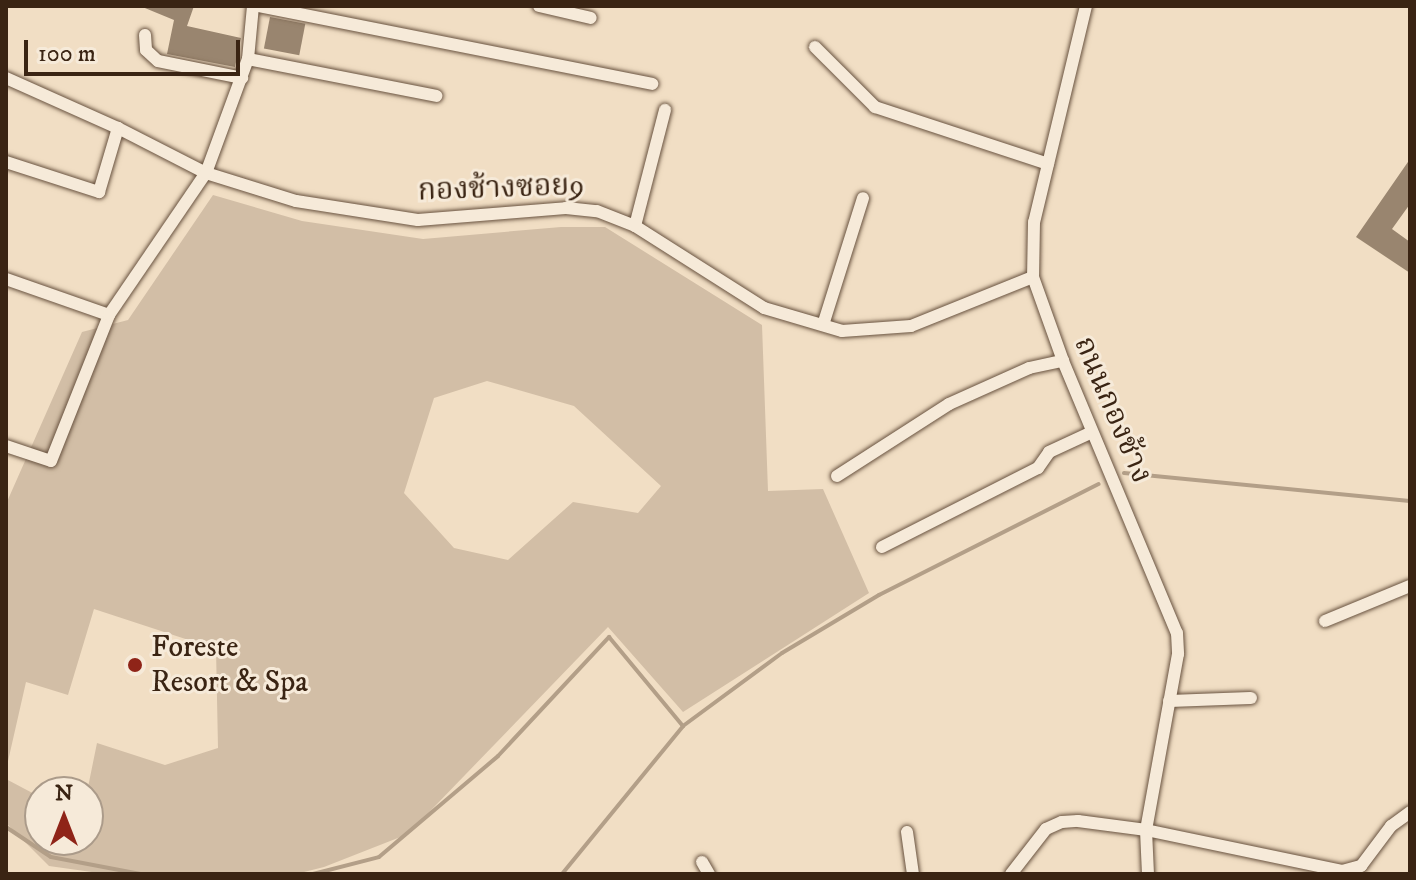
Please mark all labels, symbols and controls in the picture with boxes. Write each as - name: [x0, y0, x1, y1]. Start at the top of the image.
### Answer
- scale bar: [28, 24, 244, 74]
- text: 100 m: [38, 39, 96, 69]
- street label: กองช้างซอย9: [417, 168, 585, 210]
- street label: ถนนกองช้าง: [1065, 331, 1159, 489]
- place label: Foreste Resort & Spa: [151, 630, 308, 700]
- marker: Foreste Resort & Spa: [126, 656, 144, 674]
- north arrow: [24, 776, 104, 856]
- text: N: [55, 780, 73, 807]

